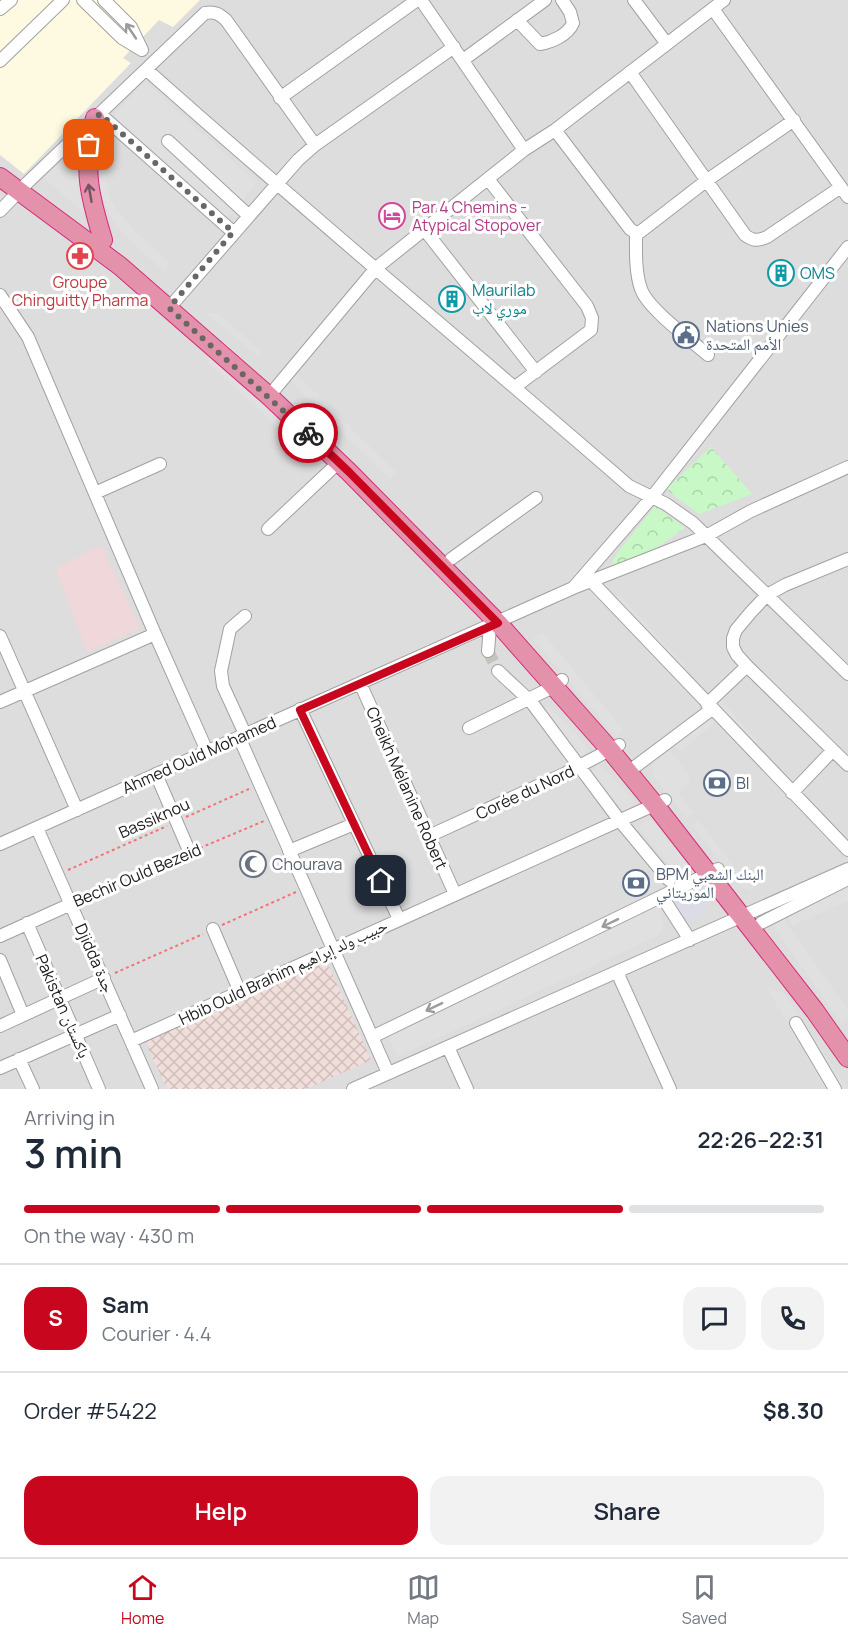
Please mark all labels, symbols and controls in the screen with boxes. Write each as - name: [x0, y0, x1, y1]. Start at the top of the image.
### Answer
- one-way arrow: [125, 23, 137, 39]
- pin: [63, 119, 114, 170]
- icon: bag: [72, 128, 105, 161]
- one-way arrow: [85, 184, 96, 204]
- place label: Par 4 Chemins - Atypical Stopover: [412, 196, 541, 236]
- hotel icon: Par 4 Chemins - Atypical Stopover: [377, 201, 407, 231]
- pharmacy icon: Groupe Chinguitty Pharma: [65, 241, 95, 271]
- building icon: OMS: [766, 258, 796, 288]
- place label: OMS: [800, 262, 835, 284]
- place label: Groupe Chinguitty Pharma: [12, 271, 148, 311]
- place label: Maurilab موري لاب: [472, 279, 535, 321]
- building icon: Maurilab موري لاب: [437, 284, 467, 314]
- place label: Nations Unies الأمم المتحدة: [706, 315, 809, 355]
- public building icon: Nations Unies الأمم المتحدة: [671, 320, 701, 350]
- courier: [278, 403, 338, 463]
- icon: bike: [292, 417, 325, 450]
- street label: Cheikh Mélanine Robert: [361, 703, 453, 873]
- street label: Ahmed Ould Mohamed: [119, 711, 279, 799]
- street label: Corée du Nord: [472, 760, 578, 824]
- bank icon: BI: [702, 768, 732, 798]
- place label: BI: [736, 772, 750, 794]
- street label: Bassiknou: [115, 793, 193, 843]
- street label: Bechir Ould Bezeid: [70, 838, 204, 912]
- mosque icon: Chourava: [238, 849, 268, 879]
- place label: Chourava: [272, 853, 342, 875]
- pin: [355, 855, 406, 906]
- place label: BPM البنك الشعبي الموريتاني: [656, 863, 764, 905]
- icon: home: [364, 864, 397, 897]
- bank icon: BPM البنك الشعبي الموريتاني: [621, 868, 651, 898]
- street label: Hbib Ould Brahim حبيب ولد إبراهيم: [175, 914, 391, 1030]
- one-way arrow: [601, 917, 619, 929]
- street label: Djidda جدة: [70, 920, 120, 996]
- street label: Pakistan باكستان: [30, 951, 96, 1061]
- one-way arrow: [426, 1002, 444, 1014]
- text: Arriving in: [24, 1104, 115, 1131]
- text: 22:26–22:31: [698, 1125, 824, 1155]
- text: 3 min: [24, 1126, 123, 1180]
- text: On the way · 430 m: [24, 1222, 194, 1249]
- button: chat: [683, 1287, 746, 1350]
- button: phone: [761, 1287, 824, 1350]
- text: Sam: [102, 1290, 149, 1320]
- text: S: [48, 1303, 63, 1333]
- text: Courier · 4.4: [102, 1320, 212, 1347]
- text: Order #5422: [24, 1396, 157, 1426]
- text: $8.30: [763, 1396, 824, 1426]
- button: Help: [24, 1476, 418, 1545]
- button: Share: [430, 1476, 824, 1545]
- tab: Home: [121, 1571, 164, 1629]
- tab: Map: [407, 1571, 440, 1629]
- tab: Saved: [682, 1571, 727, 1629]

